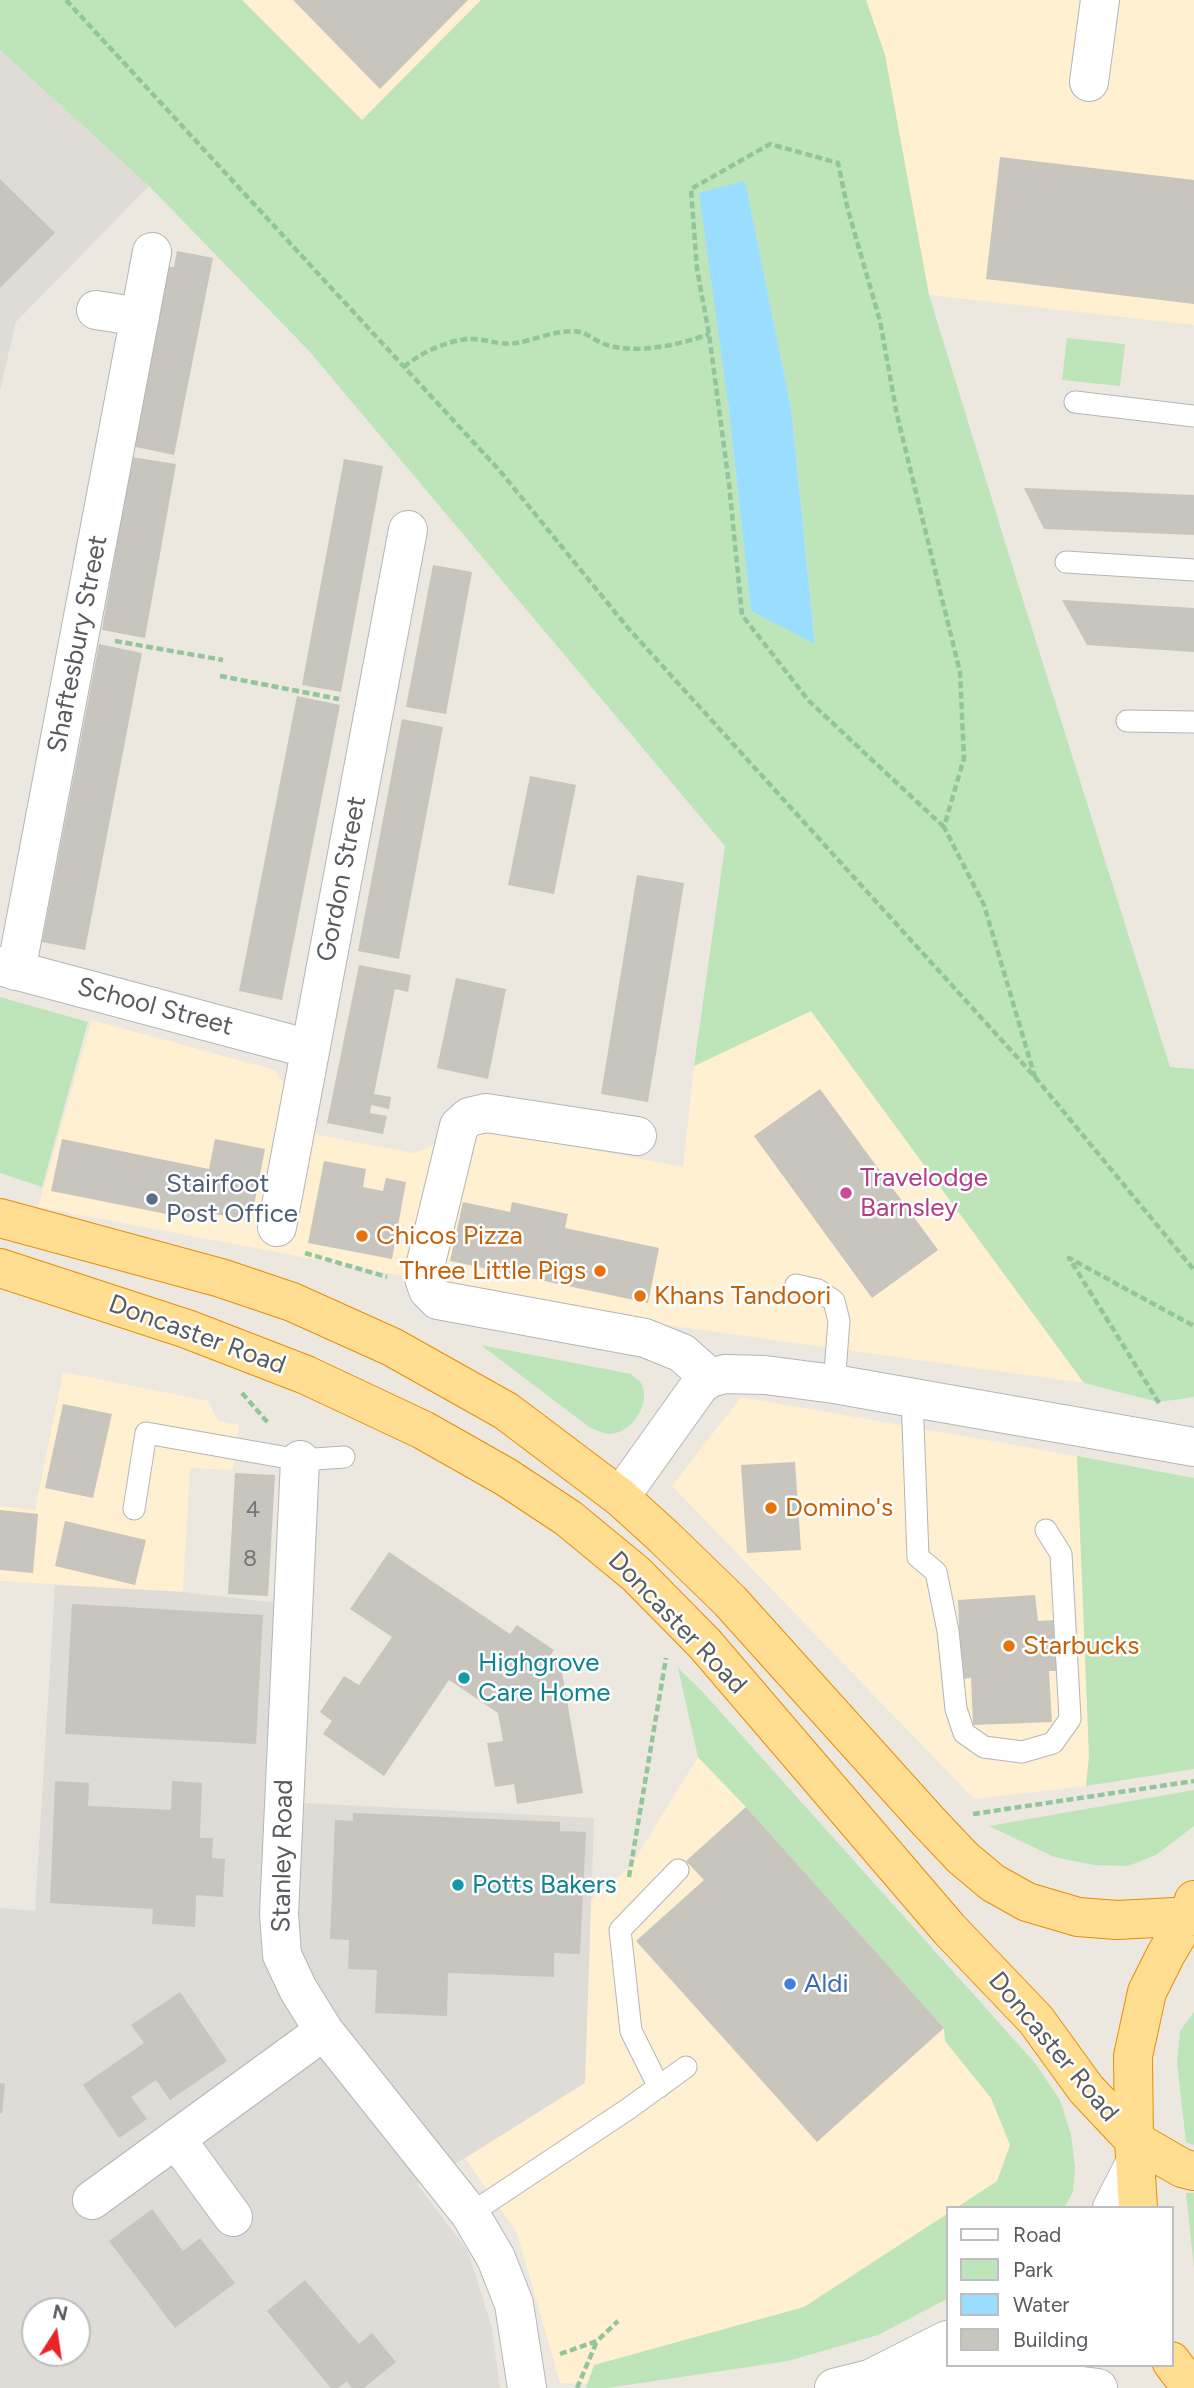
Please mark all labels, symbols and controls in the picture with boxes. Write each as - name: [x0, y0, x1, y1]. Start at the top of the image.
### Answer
- street label: Shaftesbury Street: [42, 533, 114, 755]
- street label: Gordon Street: [311, 794, 373, 964]
- street label: School Street: [74, 971, 236, 1043]
- place label: Travelodge Barnsley: [860, 1162, 988, 1224]
- place label: Stairfoot Post Office: [166, 1168, 298, 1230]
- marker: Travelodge Barnsley: [838, 1185, 854, 1201]
- marker: Stairfoot Post Office: [144, 1191, 160, 1207]
- place label: Chicos Pizza: [376, 1220, 523, 1252]
- marker: Chicos Pizza: [354, 1228, 370, 1244]
- place label: Three Little Pigs: [400, 1255, 586, 1287]
- marker: Three Little Pigs: [592, 1263, 608, 1279]
- place label: Khans Tandoori: [654, 1280, 831, 1312]
- marker: Khans Tandoori: [632, 1288, 648, 1304]
- street label: Doncaster Road: [104, 1289, 290, 1381]
- place label: Domino's: [785, 1492, 893, 1524]
- house number: 4: [246, 1496, 260, 1524]
- marker: Domino's: [763, 1500, 779, 1516]
- house number: 8: [243, 1545, 257, 1573]
- street label: Doncaster Road: [601, 1545, 753, 1701]
- place label: Starbucks: [1023, 1630, 1139, 1662]
- marker: Starbucks: [1001, 1638, 1017, 1654]
- place label: Highgrove Care Home: [478, 1647, 610, 1708]
- marker: Highgrove Care Home: [456, 1670, 472, 1686]
- street label: Stanley Road: [266, 1779, 300, 1933]
- place label: Potts Bakers: [472, 1869, 617, 1901]
- marker: Potts Bakers: [450, 1877, 466, 1893]
- street label: Doncaster Road: [981, 1966, 1125, 2128]
- place label: Aldi: [804, 1968, 849, 2000]
- marker: Aldi: [782, 1976, 798, 1992]
- legend: [946, 2206, 1173, 2367]
- text: Road: [1013, 2222, 1061, 2247]
- text: Park: [1013, 2257, 1053, 2282]
- text: Water: [1013, 2292, 1069, 2317]
- north arrow: [21, 2297, 91, 2367]
- text: N: [50, 2300, 70, 2326]
- text: Building: [1013, 2327, 1088, 2352]

